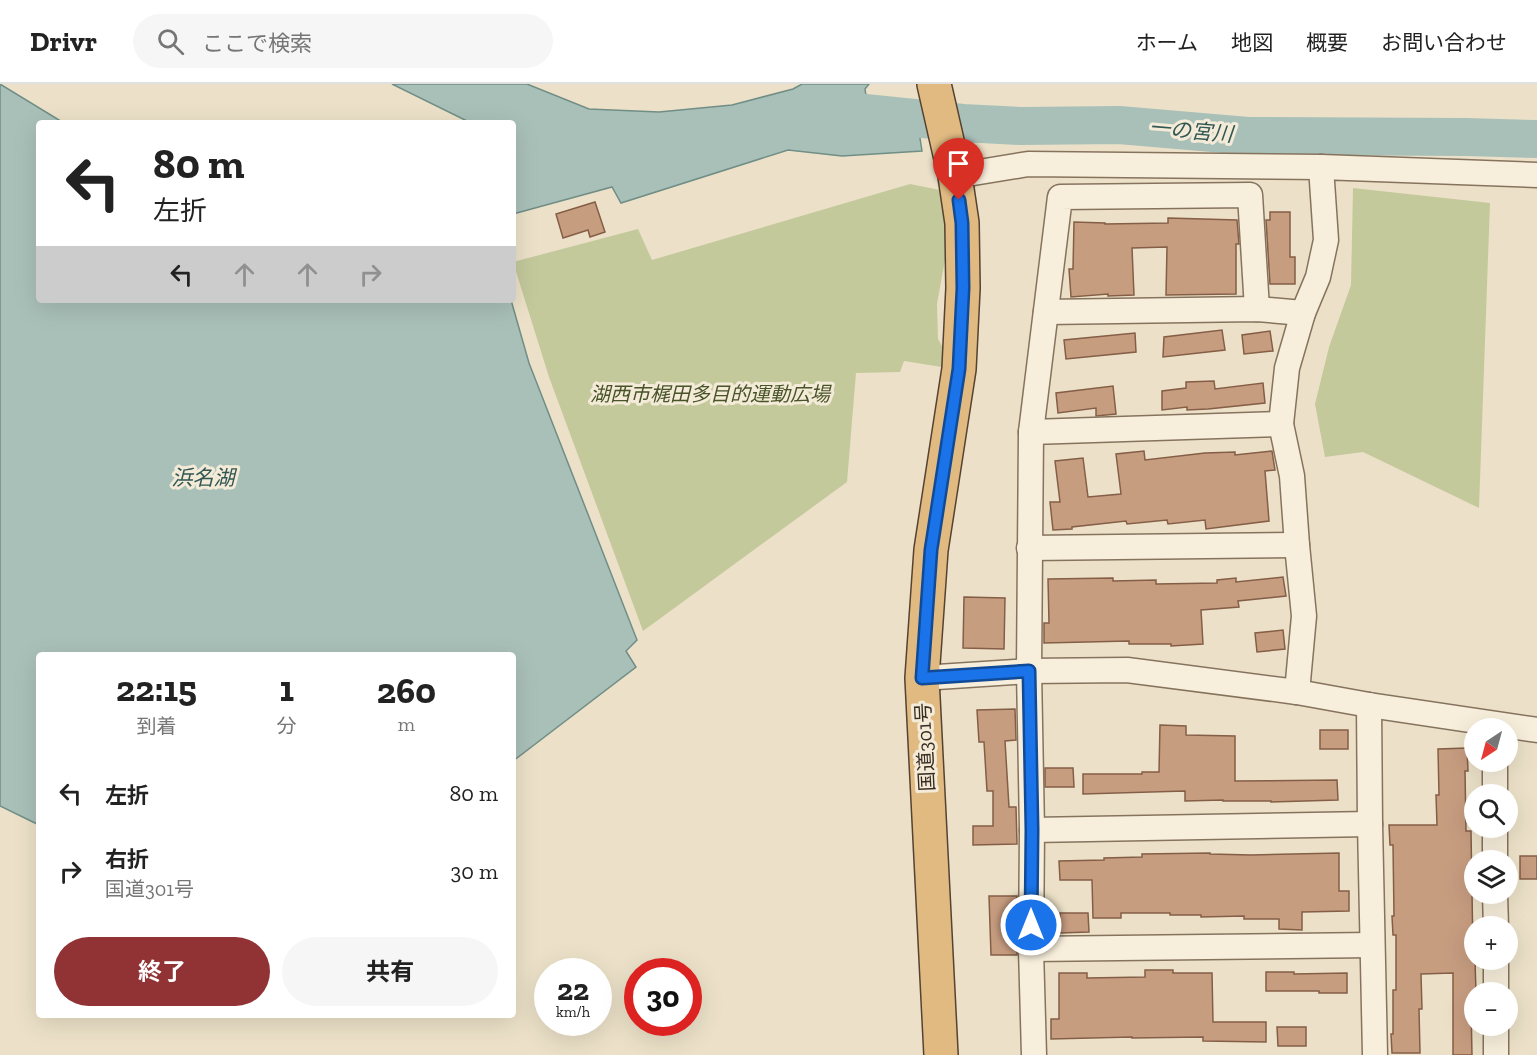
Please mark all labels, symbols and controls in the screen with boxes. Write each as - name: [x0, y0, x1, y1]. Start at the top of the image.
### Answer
- search box: [133, 14, 553, 68]
- text: Drivr: [30, 25, 97, 58]
- icon: search: [154, 25, 187, 58]
- text: ここで検索: [202, 30, 312, 57]
- text: ホーム: [1136, 30, 1198, 55]
- text: 地図: [1231, 30, 1273, 55]
- text: 概要: [1306, 30, 1348, 55]
- text: お問い合わせ: [1381, 30, 1507, 55]
- water label: 一の宮川: [1148, 114, 1236, 147]
- text: 80 m: [153, 138, 244, 189]
- pin: [933, 138, 984, 200]
- icon: left: [54, 144, 132, 222]
- icon: arrive: [942, 147, 975, 180]
- text: 左折: [153, 195, 207, 227]
- icon: left: [165, 258, 198, 291]
- icon: ahead: [228, 258, 261, 291]
- icon: ahead: [291, 258, 324, 291]
- icon: right: [354, 258, 387, 291]
- park label: 湖西市梶田多目的運動広場: [590, 382, 832, 406]
- water label: 浜名湖: [172, 465, 237, 490]
- text: 22:15: [116, 667, 197, 710]
- text: 1: [280, 667, 294, 710]
- text: 260: [377, 669, 436, 712]
- street label: 国道301号: [911, 702, 939, 792]
- text: m: [398, 712, 415, 736]
- text: 到着: [136, 714, 176, 738]
- text: 分: [277, 714, 297, 738]
- north arrow: [1464, 718, 1518, 772]
- map controls: [1464, 718, 1518, 1036]
- icon: left: [54, 777, 87, 810]
- text: 80 m: [450, 780, 498, 807]
- text: 左折: [105, 782, 149, 809]
- button: search: [1464, 784, 1518, 838]
- text: 右折: [105, 846, 149, 873]
- button: layers: [1464, 850, 1518, 904]
- icon: right: [54, 855, 87, 888]
- text: 30 m: [451, 858, 498, 885]
- text: 国道301号: [105, 877, 194, 901]
- position arrow: [999, 893, 1063, 957]
- button: +: [1464, 916, 1518, 970]
- button: 終了: [54, 937, 270, 1006]
- button: 共有: [282, 937, 498, 1006]
- speed limit sign: 30: [624, 958, 702, 1036]
- text: 22: [557, 972, 589, 1008]
- button: −: [1464, 982, 1518, 1036]
- text: km/h: [556, 1003, 590, 1021]

